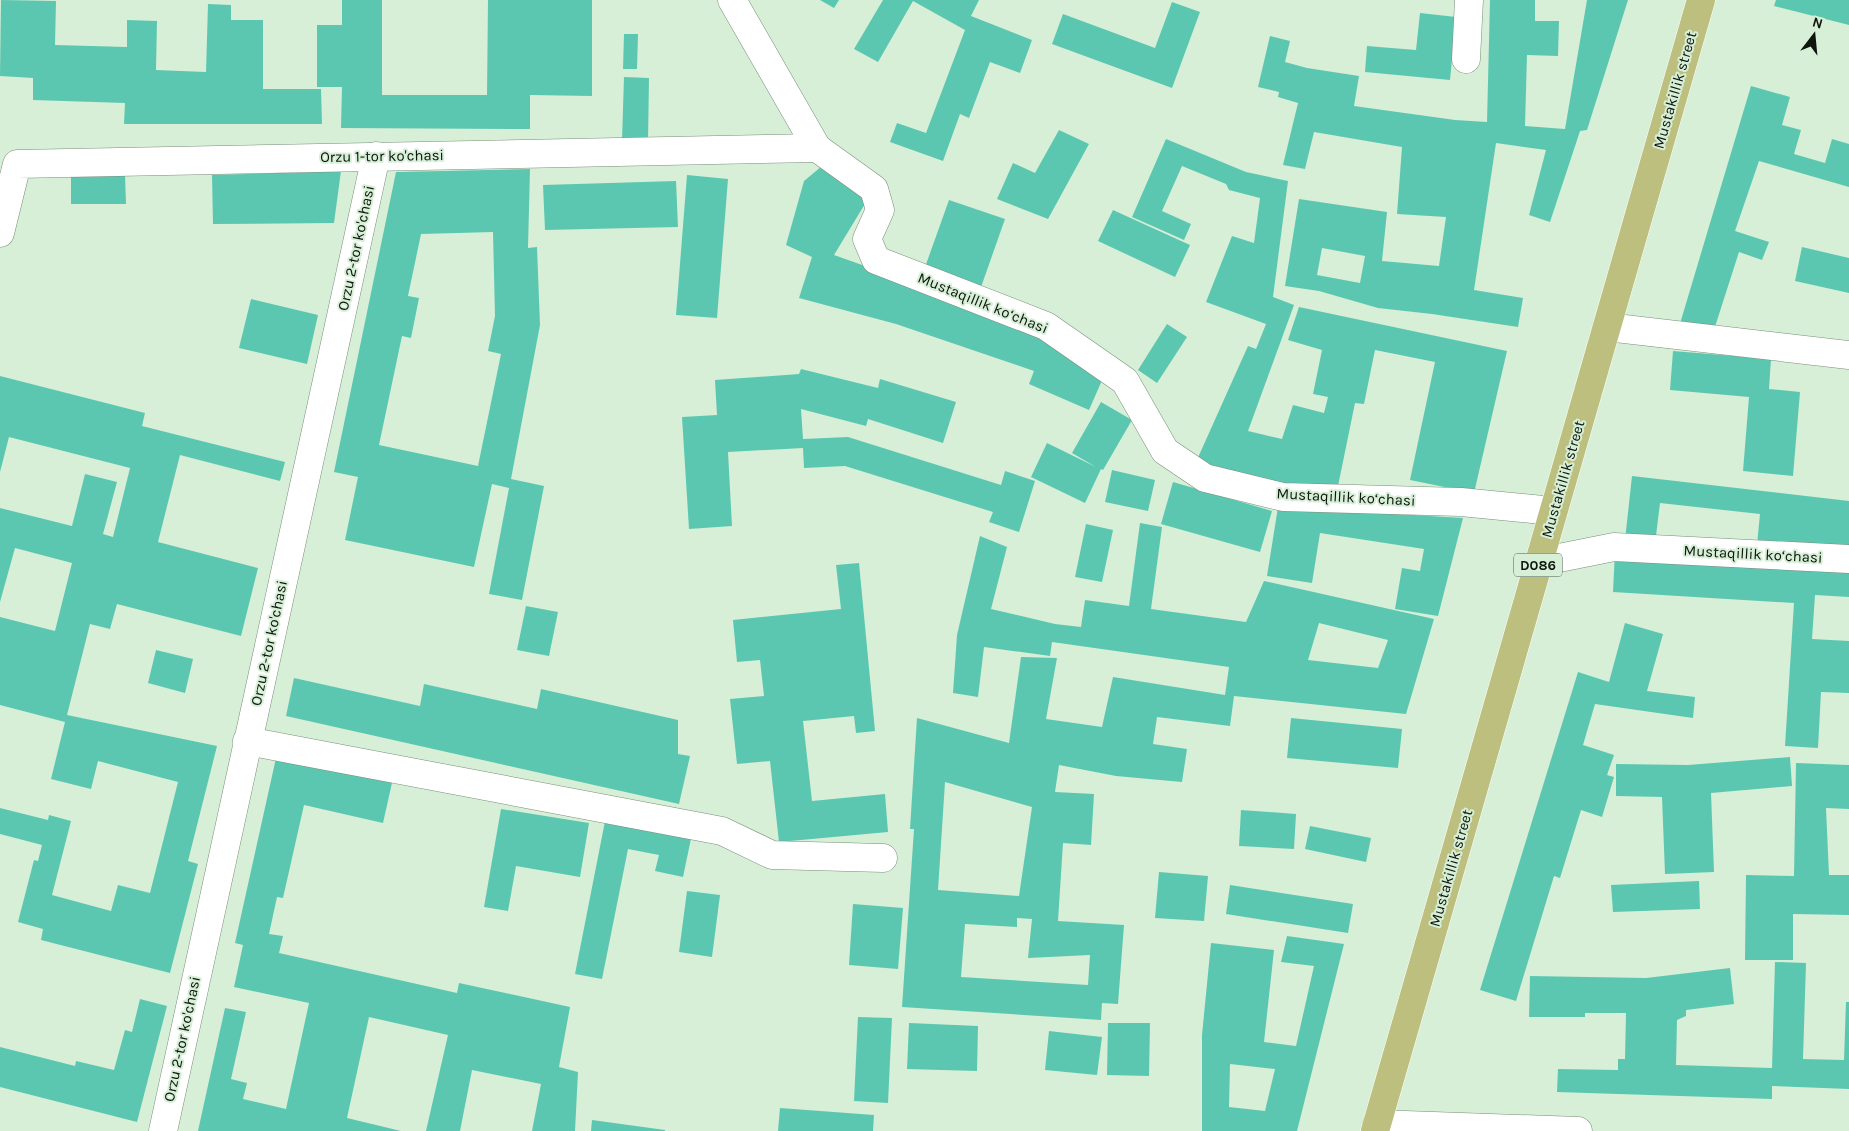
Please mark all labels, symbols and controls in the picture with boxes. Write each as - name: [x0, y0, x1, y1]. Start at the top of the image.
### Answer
- north arrow: [1789, 10, 1839, 60]
- text: N: [1810, 13, 1825, 33]
- street label: Mustakillik street: [1650, 29, 1700, 151]
- street label: Orzu 1-tor ko'chasi: [320, 146, 444, 166]
- street label: Orzu 2-tor ko'chasi: [334, 184, 378, 312]
- street label: Mustaqillik ko‘chasi: [915, 269, 1051, 337]
- street label: Mustakillik street: [1538, 418, 1588, 540]
- street label: Mustaqillik ko‘chasi: [1276, 484, 1416, 510]
- street label: Mustaqillik ko‘chasi: [1683, 541, 1823, 567]
- road number: D086: [1514, 554, 1562, 576]
- street label: Orzu 2-tor ko'chasi: [247, 579, 291, 707]
- street label: Mustakillik street: [1426, 807, 1476, 929]
- street label: Orzu 2-tor ko'chasi: [160, 975, 204, 1103]

